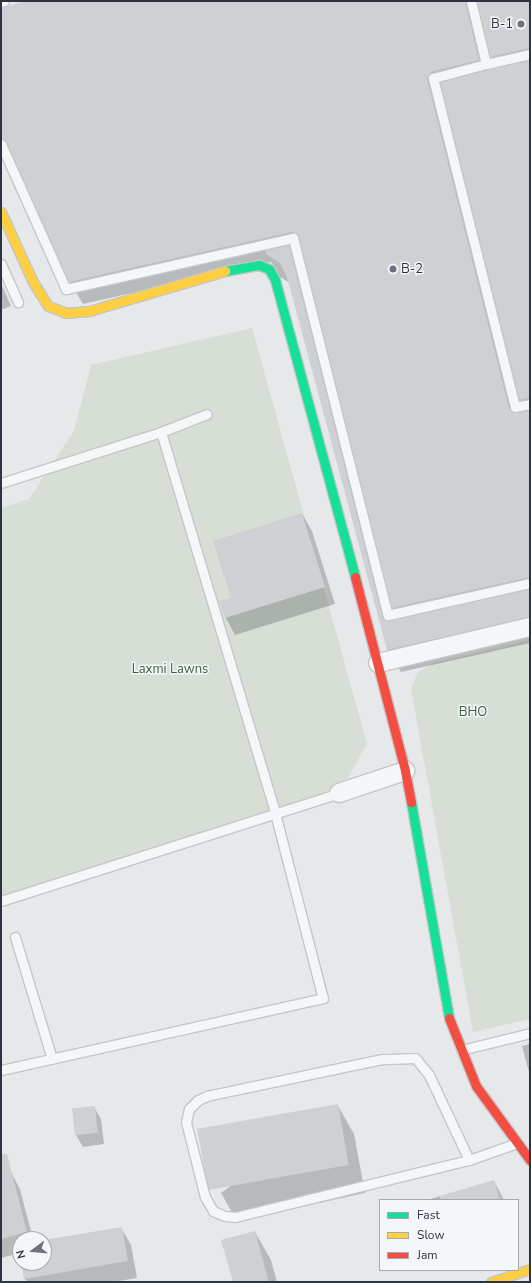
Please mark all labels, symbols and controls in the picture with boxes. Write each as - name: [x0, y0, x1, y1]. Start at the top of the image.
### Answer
- place label: B-1: [491, 16, 513, 32]
- marker: B-1: [516, 19, 526, 29]
- place label: B-2: [401, 261, 423, 277]
- marker: B-2: [388, 264, 398, 274]
- park label: Laxmi Lawns: [132, 661, 208, 677]
- park label: BHO: [459, 704, 487, 720]
- legend: [379, 1199, 519, 1271]
- text: Fast: [417, 1207, 440, 1223]
- text: Slow: [417, 1227, 445, 1243]
- north arrow: [12, 1231, 52, 1271]
- text: Jam: [417, 1247, 438, 1263]
- text: N: [13, 1248, 29, 1260]

